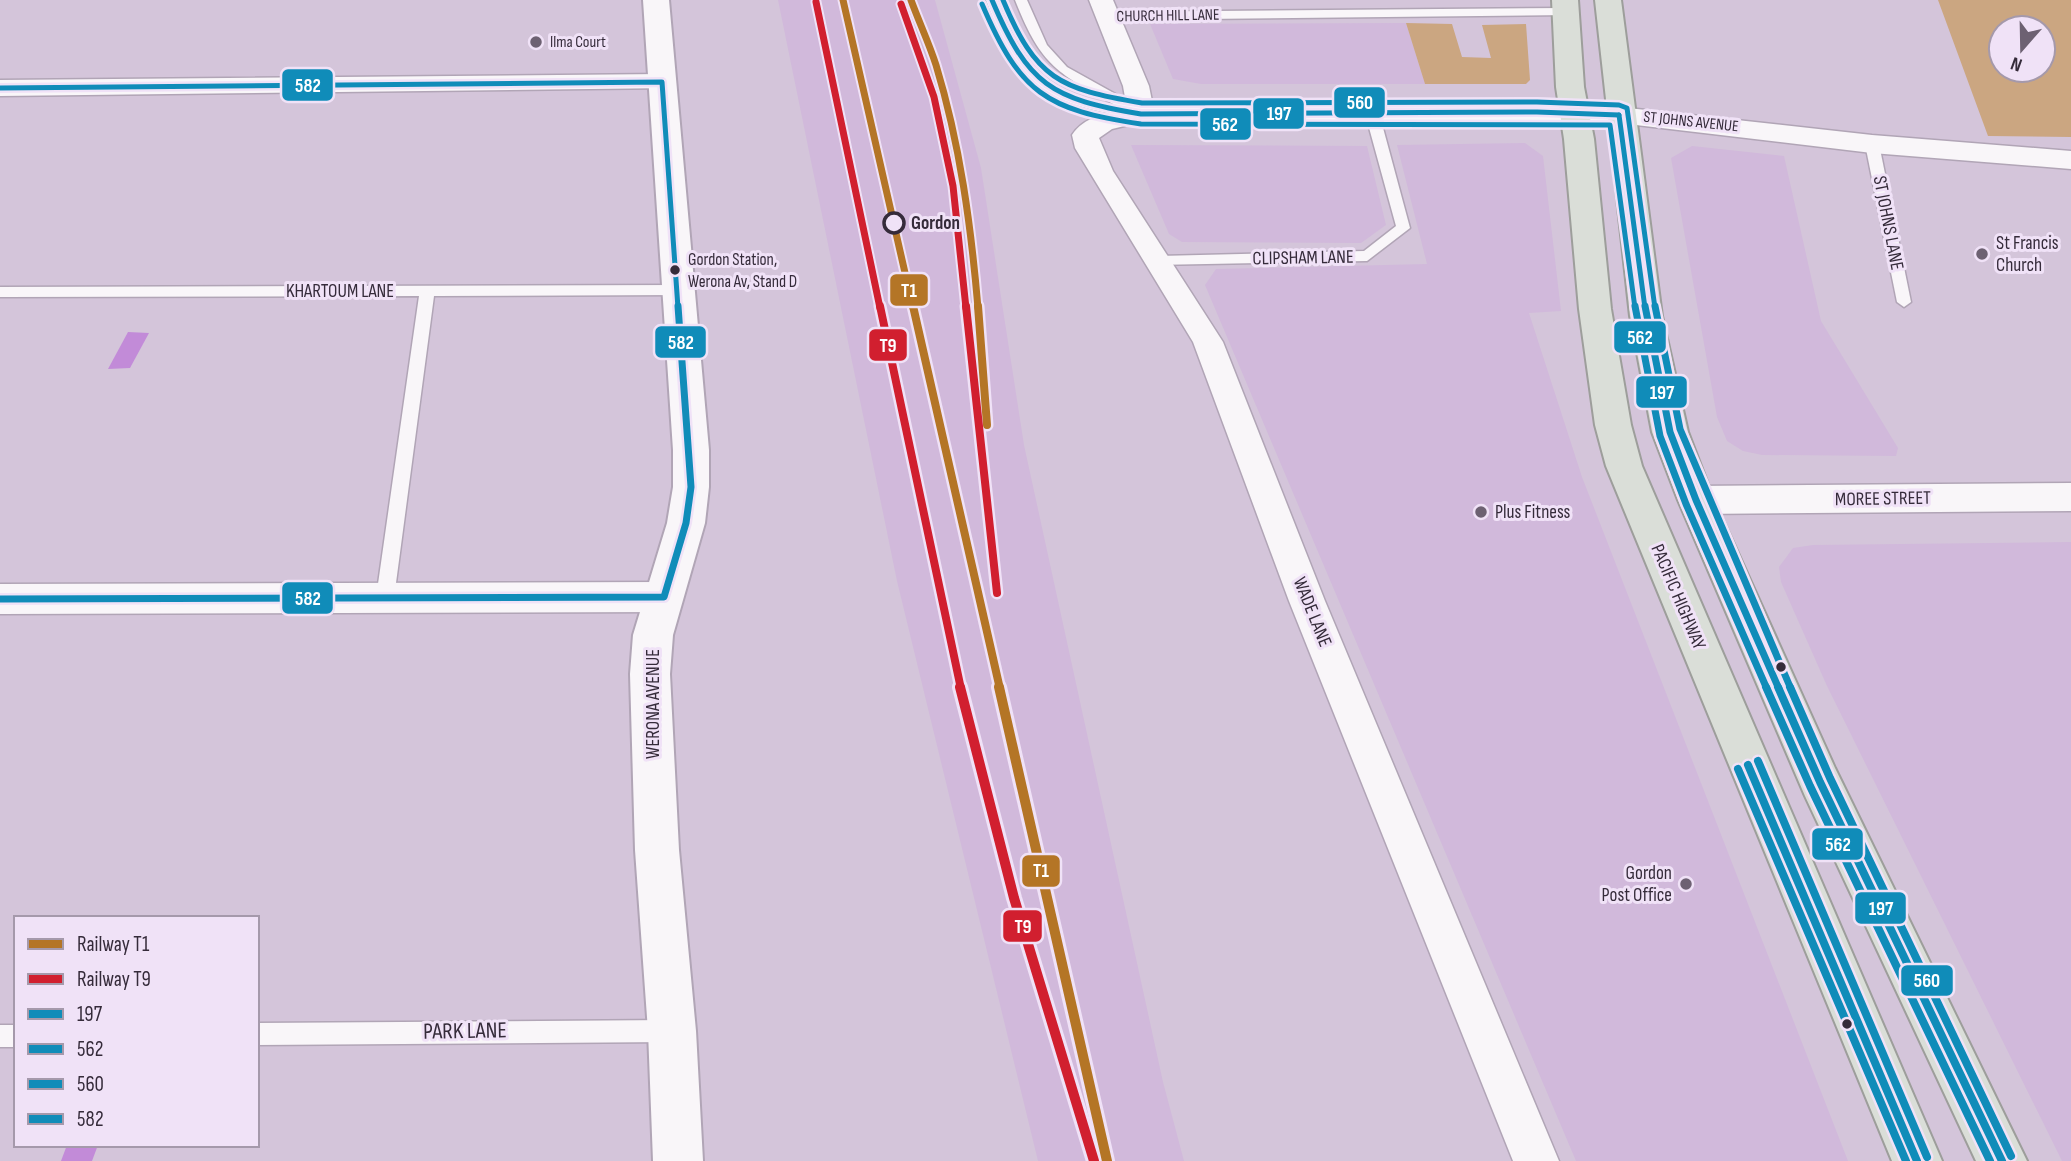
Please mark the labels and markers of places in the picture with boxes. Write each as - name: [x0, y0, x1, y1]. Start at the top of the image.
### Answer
- place label: Ilma Court: [550, 33, 606, 52]
- marker: Ilma Court: [528, 34, 544, 50]
- marker: Gordon: [883, 212, 905, 234]
- place label: Gordon: [911, 212, 960, 235]
- place label: St Francis Church: [1996, 232, 2059, 277]
- marker: St Francis Church: [1974, 246, 1990, 262]
- place label: Gordon Station, Werona Av, Stand D: [688, 250, 797, 292]
- marker: Gordon Station, Werona Av, Stand D: [668, 263, 682, 277]
- place label: Plus Fitness: [1495, 501, 1571, 524]
- marker: Plus Fitness: [1473, 504, 1489, 520]
- unlabelled marker: [1774, 660, 1788, 674]
- place label: Gordon Post Office: [1602, 862, 1672, 907]
- marker: Gordon Post Office: [1678, 876, 1694, 892]
- unlabelled marker: [1840, 1017, 1854, 1031]

